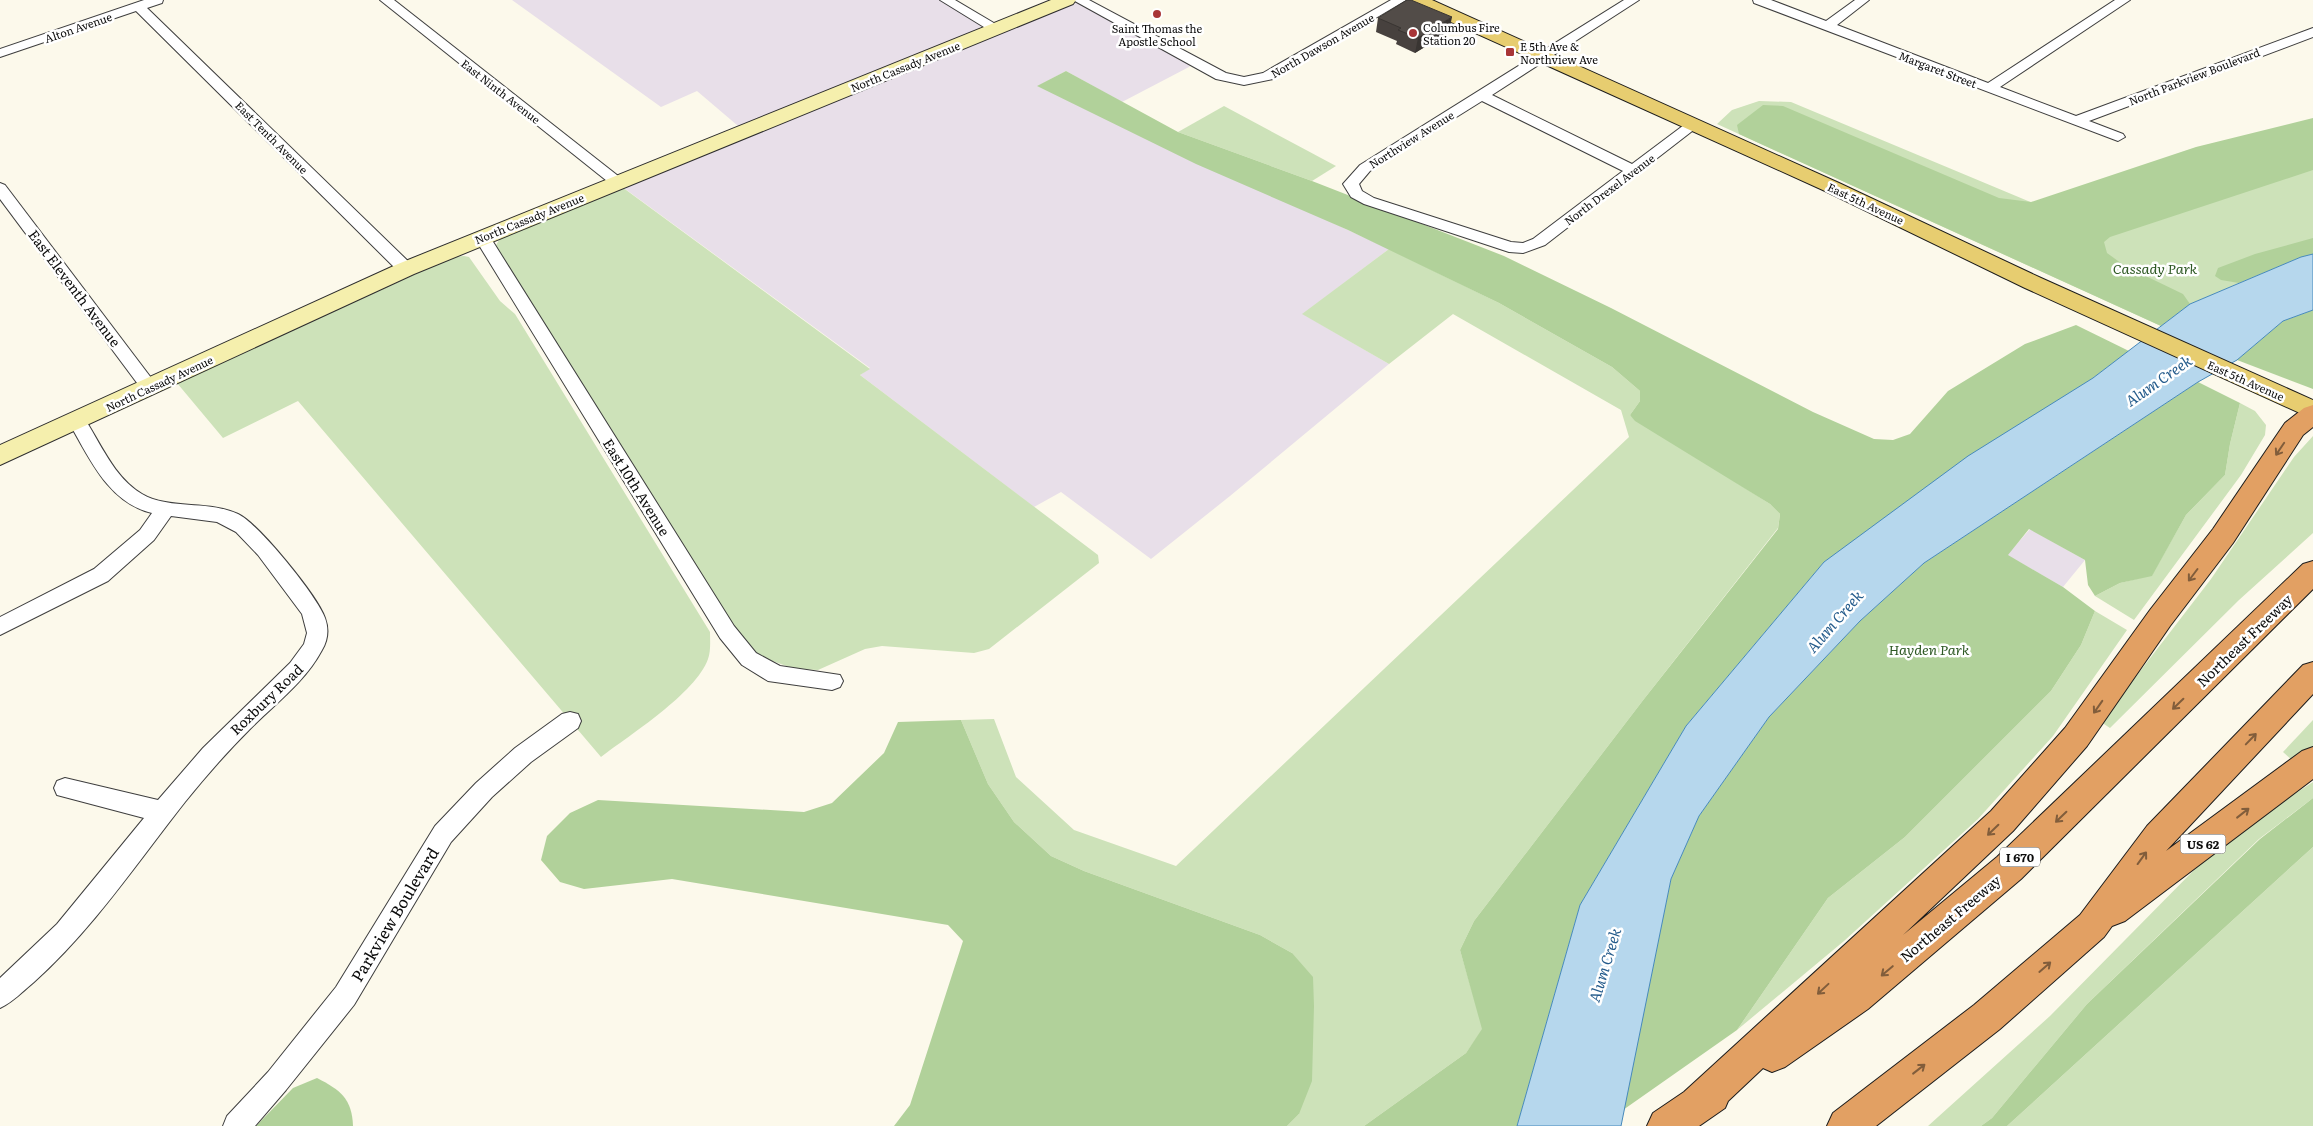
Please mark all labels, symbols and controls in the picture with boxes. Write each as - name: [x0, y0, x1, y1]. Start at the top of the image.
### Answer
- street label: Alton Avenue: [42, 8, 114, 46]
- marker: Saint Thomas the Apostle School: [1151, 8, 1163, 20]
- street label: North Dawson Avenue: [1267, 9, 1377, 81]
- place label: Columbus Fire Station 20: [1423, 19, 1500, 48]
- place label: Saint Thomas the Apostle School: [1112, 20, 1203, 49]
- marker: Columbus Fire Station 20: [1407, 27, 1419, 39]
- street label: North Cassady Avenue: [848, 37, 962, 95]
- place label: E 5th Ave & Northview Ave: [1520, 38, 1598, 67]
- street label: North Parkview Boulevard: [2126, 43, 2262, 108]
- marker: E 5th Ave & Northview Ave: [1504, 46, 1516, 58]
- street label: Margaret Street: [1897, 47, 1980, 91]
- street label: East Ninth Avenue: [458, 55, 544, 127]
- street label: East Tenth Avenue: [232, 97, 312, 177]
- street label: Northview Avenue: [1365, 106, 1457, 172]
- street label: North Drexel Avenue: [1560, 150, 1658, 228]
- street label: East 5th Avenue: [1825, 178, 1907, 228]
- street label: North Cassady Avenue: [472, 189, 586, 247]
- street label: East Eleventh Avenue: [24, 225, 126, 351]
- park label: Cassady Park: [2113, 258, 2198, 278]
- water label: Alum Creek: [2120, 348, 2197, 411]
- street label: North Cassady Avenue: [103, 351, 216, 415]
- street label: East 5th Avenue: [2205, 356, 2287, 404]
- street label: East 10th Avenue: [599, 434, 675, 540]
- one-way arrow: [2275, 442, 2286, 456]
- one-way arrow: [2188, 568, 2198, 582]
- water label: Alum Creek: [1800, 584, 1868, 657]
- street label: Northeast Freeway: [2192, 588, 2297, 691]
- park label: Hayden Park: [1889, 639, 1970, 659]
- street label: Roxbury Road: [225, 659, 307, 739]
- one-way arrow: [2172, 698, 2184, 710]
- one-way arrow: [2093, 699, 2103, 713]
- one-way arrow: [2245, 732, 2257, 745]
- one-way arrow: [2237, 808, 2250, 819]
- one-way arrow: [2055, 811, 2068, 823]
- one-way arrow: [1986, 824, 1999, 836]
- road number: US 62: [2180, 834, 2226, 854]
- street label: Parkview Boulevard: [344, 842, 444, 986]
- road number: I 670: [2000, 848, 2040, 866]
- one-way arrow: [2136, 852, 2147, 866]
- street label: Northeast Freeway: [1895, 869, 2005, 966]
- water label: Alum Creek: [1582, 924, 1626, 1005]
- one-way arrow: [2038, 961, 2051, 972]
- one-way arrow: [1881, 965, 1894, 976]
- one-way arrow: [1816, 983, 1829, 995]
- one-way arrow: [1912, 1064, 1925, 1075]

